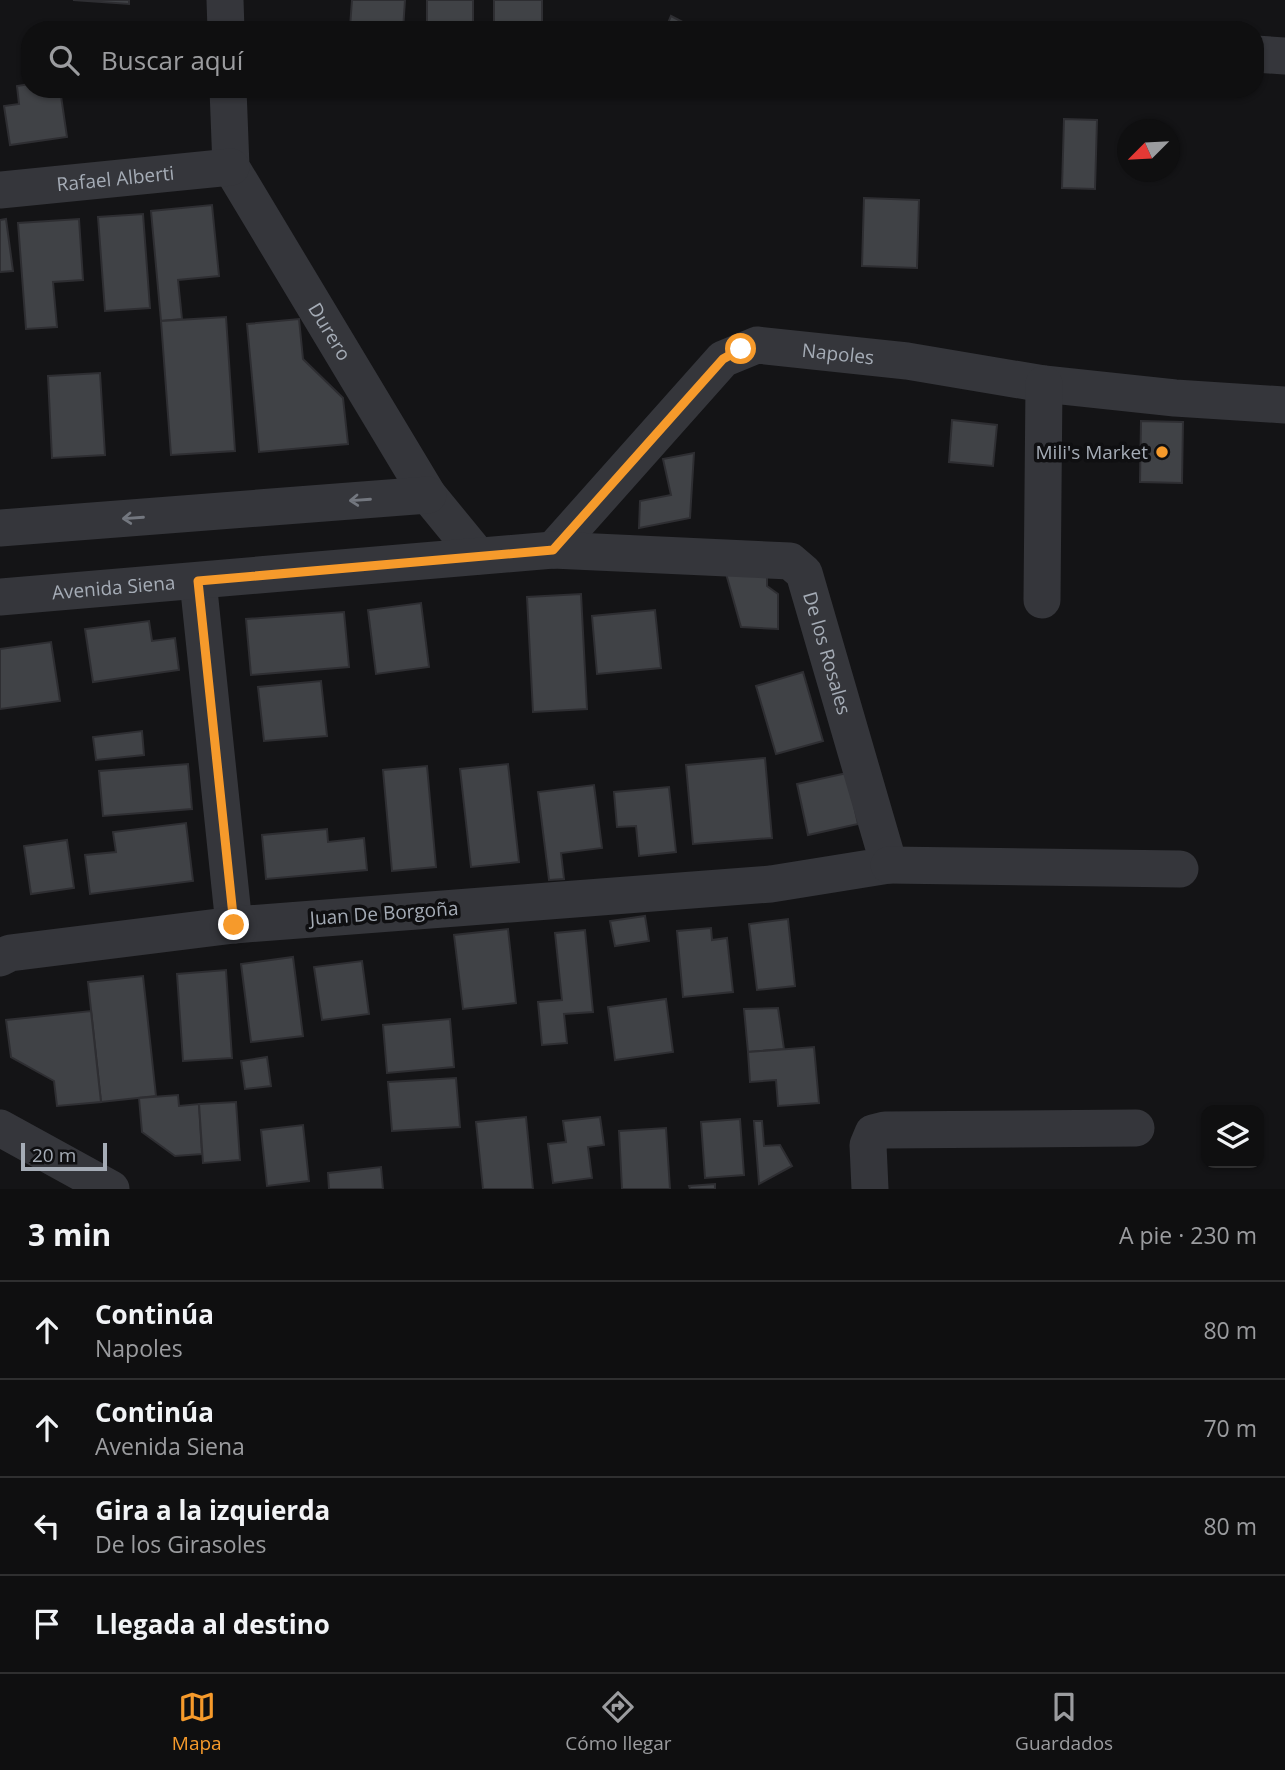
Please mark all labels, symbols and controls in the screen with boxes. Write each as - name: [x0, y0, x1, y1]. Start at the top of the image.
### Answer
- search box: [21, 21, 1264, 98]
- icon: search: [45, 41, 83, 79]
- text: Buscar aquí: [101, 42, 243, 78]
- north arrow: [1117, 119, 1180, 182]
- street label: Rafael Alberti: [55, 160, 175, 197]
- street label: Durero: [302, 298, 357, 365]
- route start: [725, 333, 756, 364]
- street label: Napoles: [801, 337, 875, 370]
- place label: Mili's Market: [1036, 439, 1148, 465]
- marker: Mili's Market: [1154, 444, 1170, 460]
- one-way arrow: [349, 494, 372, 507]
- one-way arrow: [122, 512, 145, 525]
- street label: Avenida Siena: [51, 569, 176, 606]
- street label: De los Rosales: [797, 588, 858, 718]
- street label: Juan De Borgoña: [307, 895, 459, 931]
- route end: [218, 909, 249, 940]
- map controls: [1201, 1105, 1264, 1168]
- button: layers: [1201, 1105, 1264, 1168]
- scale bar: [21, 1140, 107, 1172]
- text: 20 m: [32, 1142, 76, 1168]
- text: 3 min: [28, 1214, 111, 1255]
- text: A pie · 230 m: [1119, 1219, 1257, 1251]
- text: Continúa: [95, 1296, 214, 1332]
- icon: ahead: [28, 1311, 66, 1349]
- text: 80 m: [1203, 1314, 1257, 1346]
- text: Napoles: [95, 1332, 183, 1364]
- text: Continúa: [95, 1394, 214, 1430]
- icon: ahead: [28, 1409, 66, 1447]
- text: 70 m: [1203, 1412, 1257, 1444]
- text: Avenida Siena: [95, 1430, 245, 1462]
- text: Gira a la izquierda: [95, 1492, 330, 1528]
- icon: left: [28, 1507, 66, 1545]
- text: 80 m: [1203, 1510, 1257, 1542]
- text: De los Girasoles: [95, 1528, 266, 1560]
- icon: arrive: [28, 1605, 66, 1643]
- text: Llegada al destino: [95, 1606, 330, 1642]
- tab: Mapa: [172, 1688, 222, 1756]
- tab: Cómo llegar: [565, 1688, 672, 1756]
- tab: Guardados: [1015, 1688, 1113, 1756]

